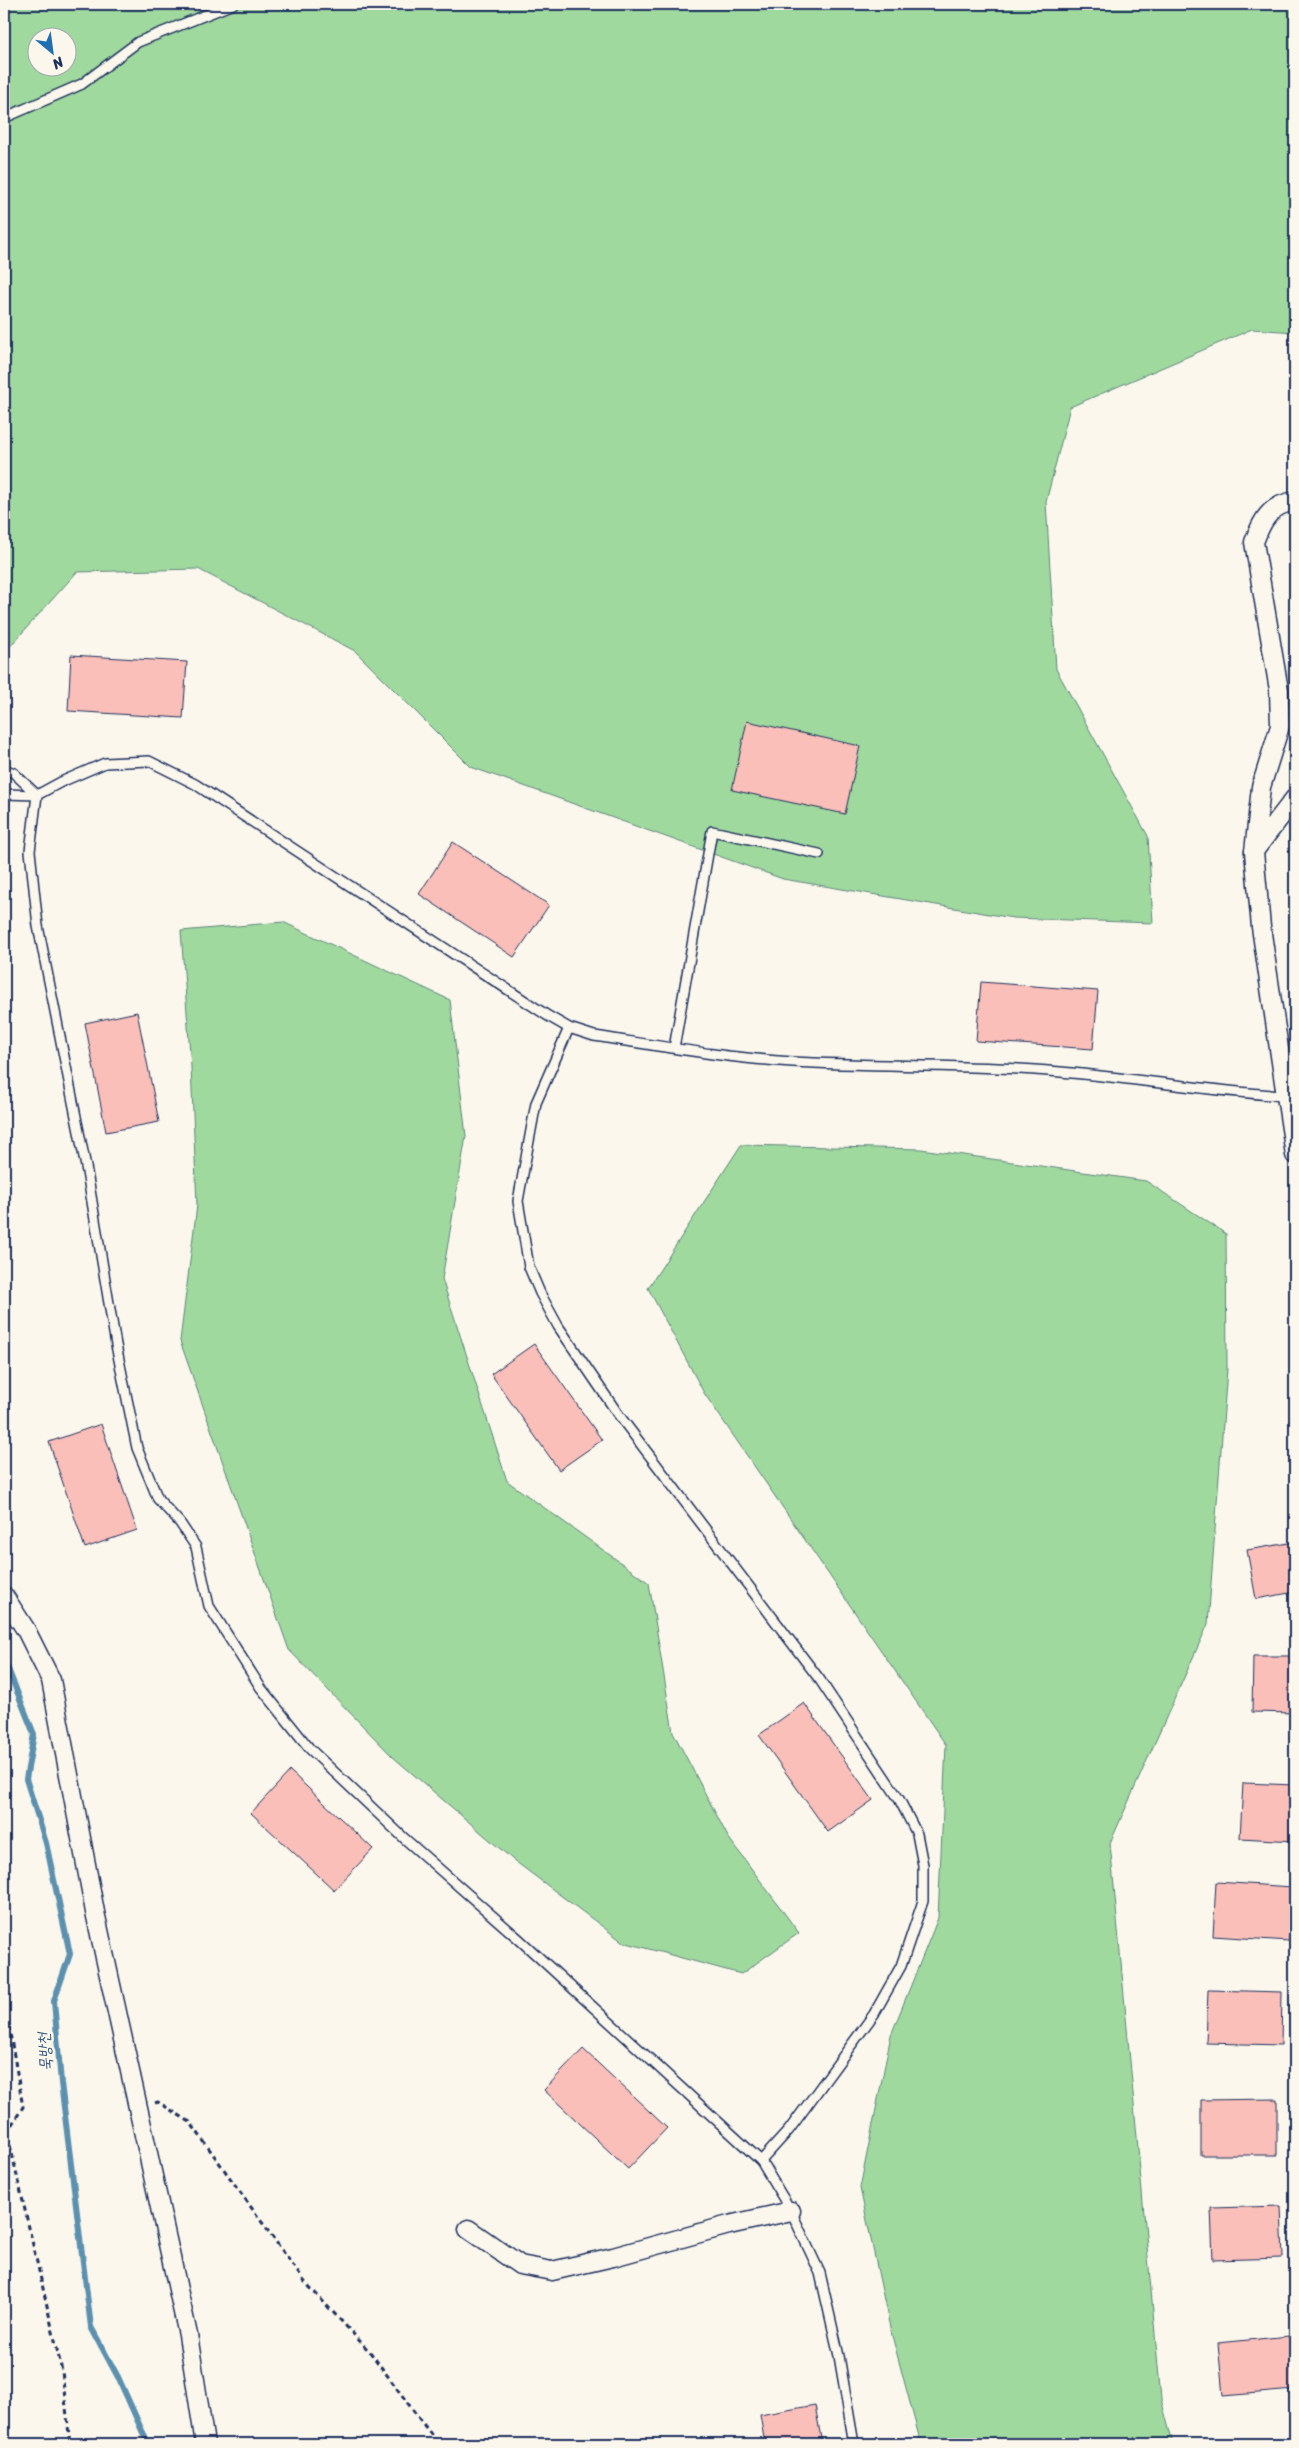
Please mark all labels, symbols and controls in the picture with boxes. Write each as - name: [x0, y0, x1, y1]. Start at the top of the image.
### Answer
- north arrow: [28, 28, 78, 78]
- text: N: [47, 49, 69, 76]
- water label: 묵방천: [29, 2030, 60, 2072]

